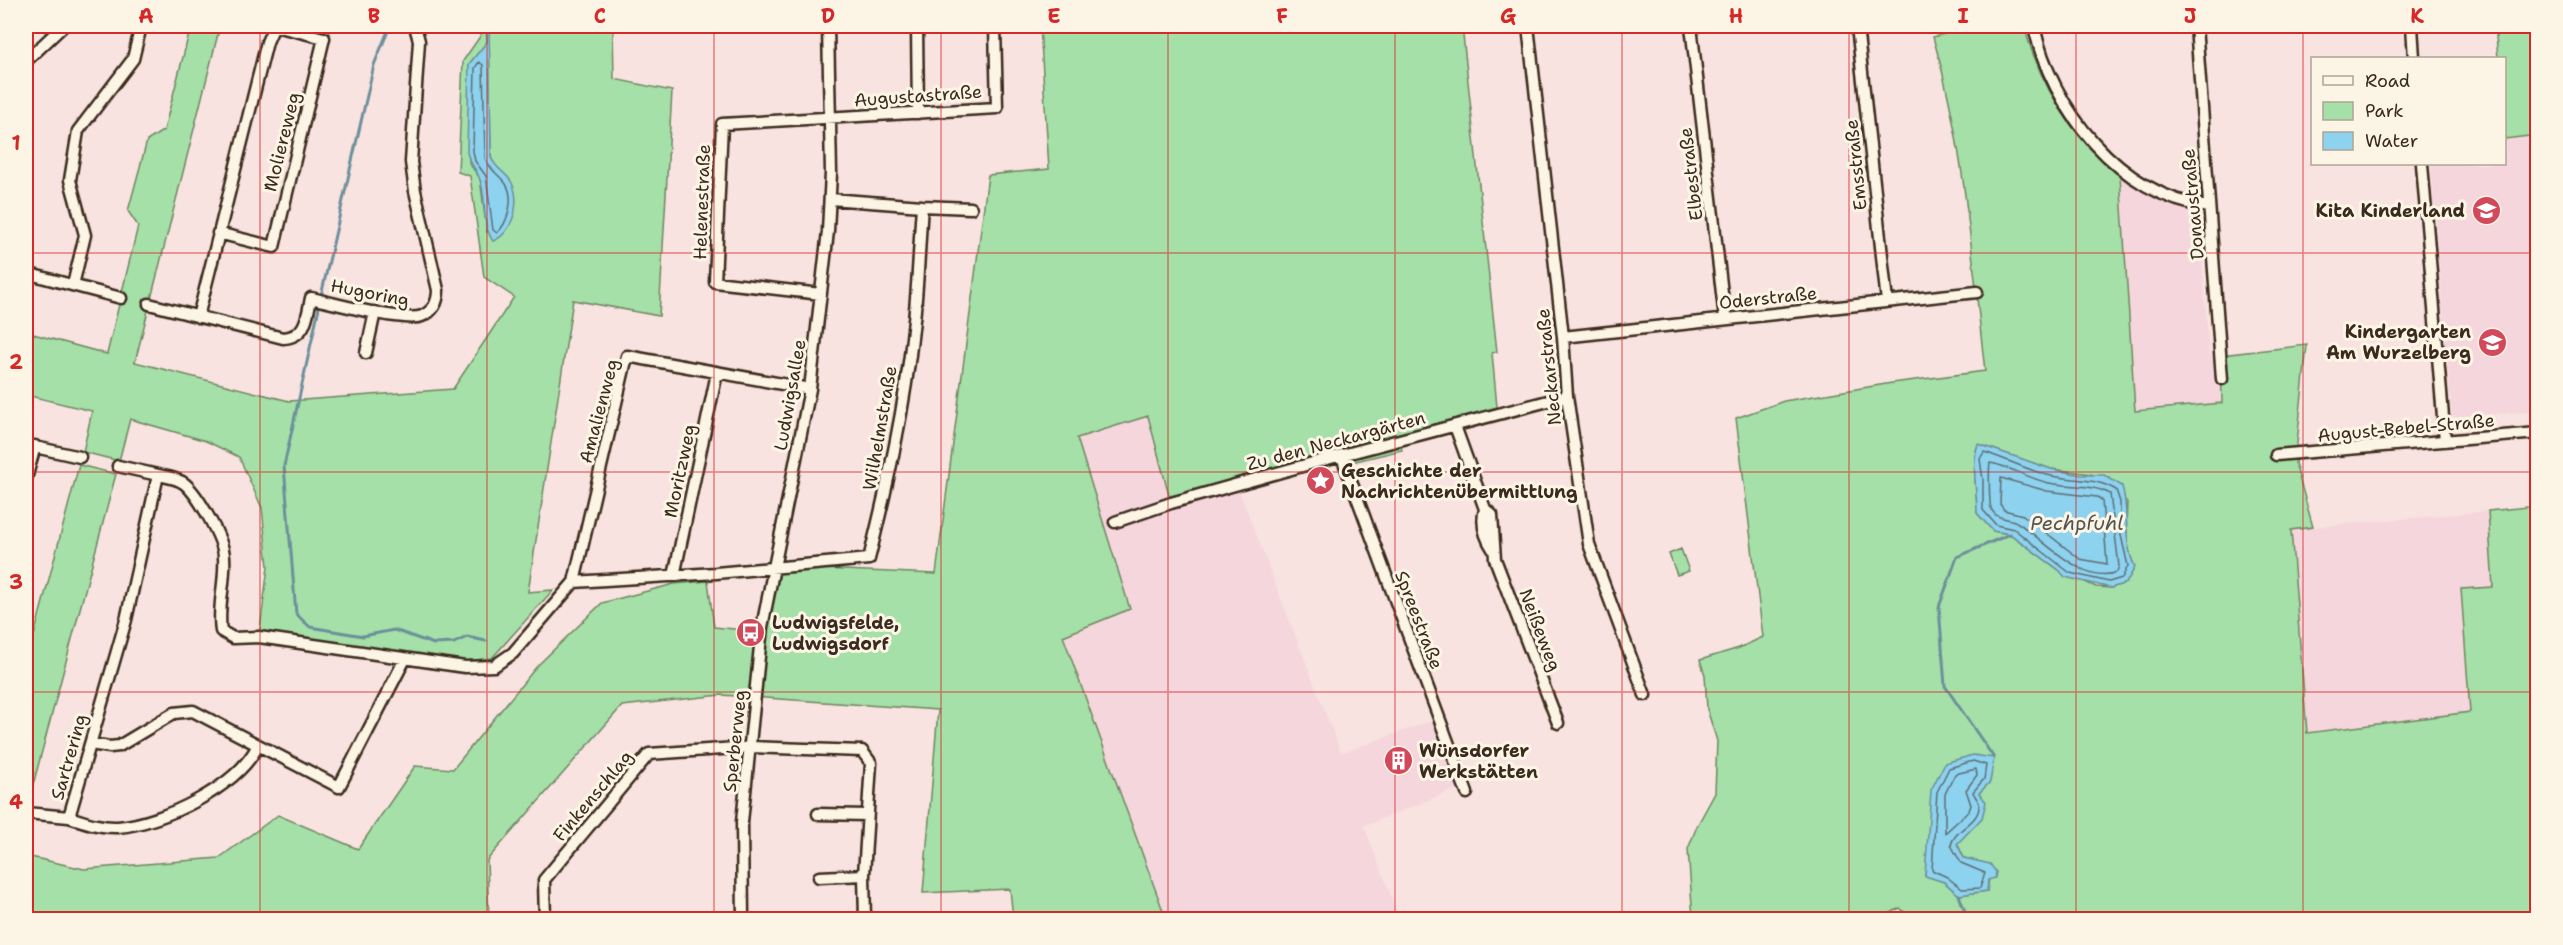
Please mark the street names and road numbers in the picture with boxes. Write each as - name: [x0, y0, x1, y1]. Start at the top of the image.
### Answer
- street label: Augustastraße: [853, 80, 983, 112]
- street label: Moliereweg: [258, 90, 306, 194]
- street label: Emsstraße: [1839, 118, 1873, 212]
- street label: Elbestraße: [1673, 126, 1709, 222]
- street label: Helenestraße: [688, 144, 716, 260]
- street label: Donaustraße: [2176, 147, 2210, 261]
- street label: Hugoring: [329, 274, 411, 312]
- street label: Oderstraße: [1718, 281, 1818, 315]
- street label: Neckarstraße: [1531, 307, 1567, 427]
- street label: Ludwigsallee: [768, 337, 812, 453]
- street label: Amalienweg: [574, 356, 624, 466]
- street label: Wilhelmstraße: [857, 364, 903, 492]
- street label: Zu den Neckargärten: [1244, 406, 1428, 476]
- street label: August-Bebel-Straße: [2316, 408, 2496, 448]
- street label: Moritzweg: [658, 422, 702, 520]
- street label: Spreestraße: [1389, 567, 1449, 673]
- street label: Neißeweg: [1513, 585, 1567, 675]
- street label: Sperberweg: [718, 689, 752, 793]
- street label: Sartrering: [45, 711, 93, 803]
- street label: Finkenschlag: [548, 745, 638, 847]

